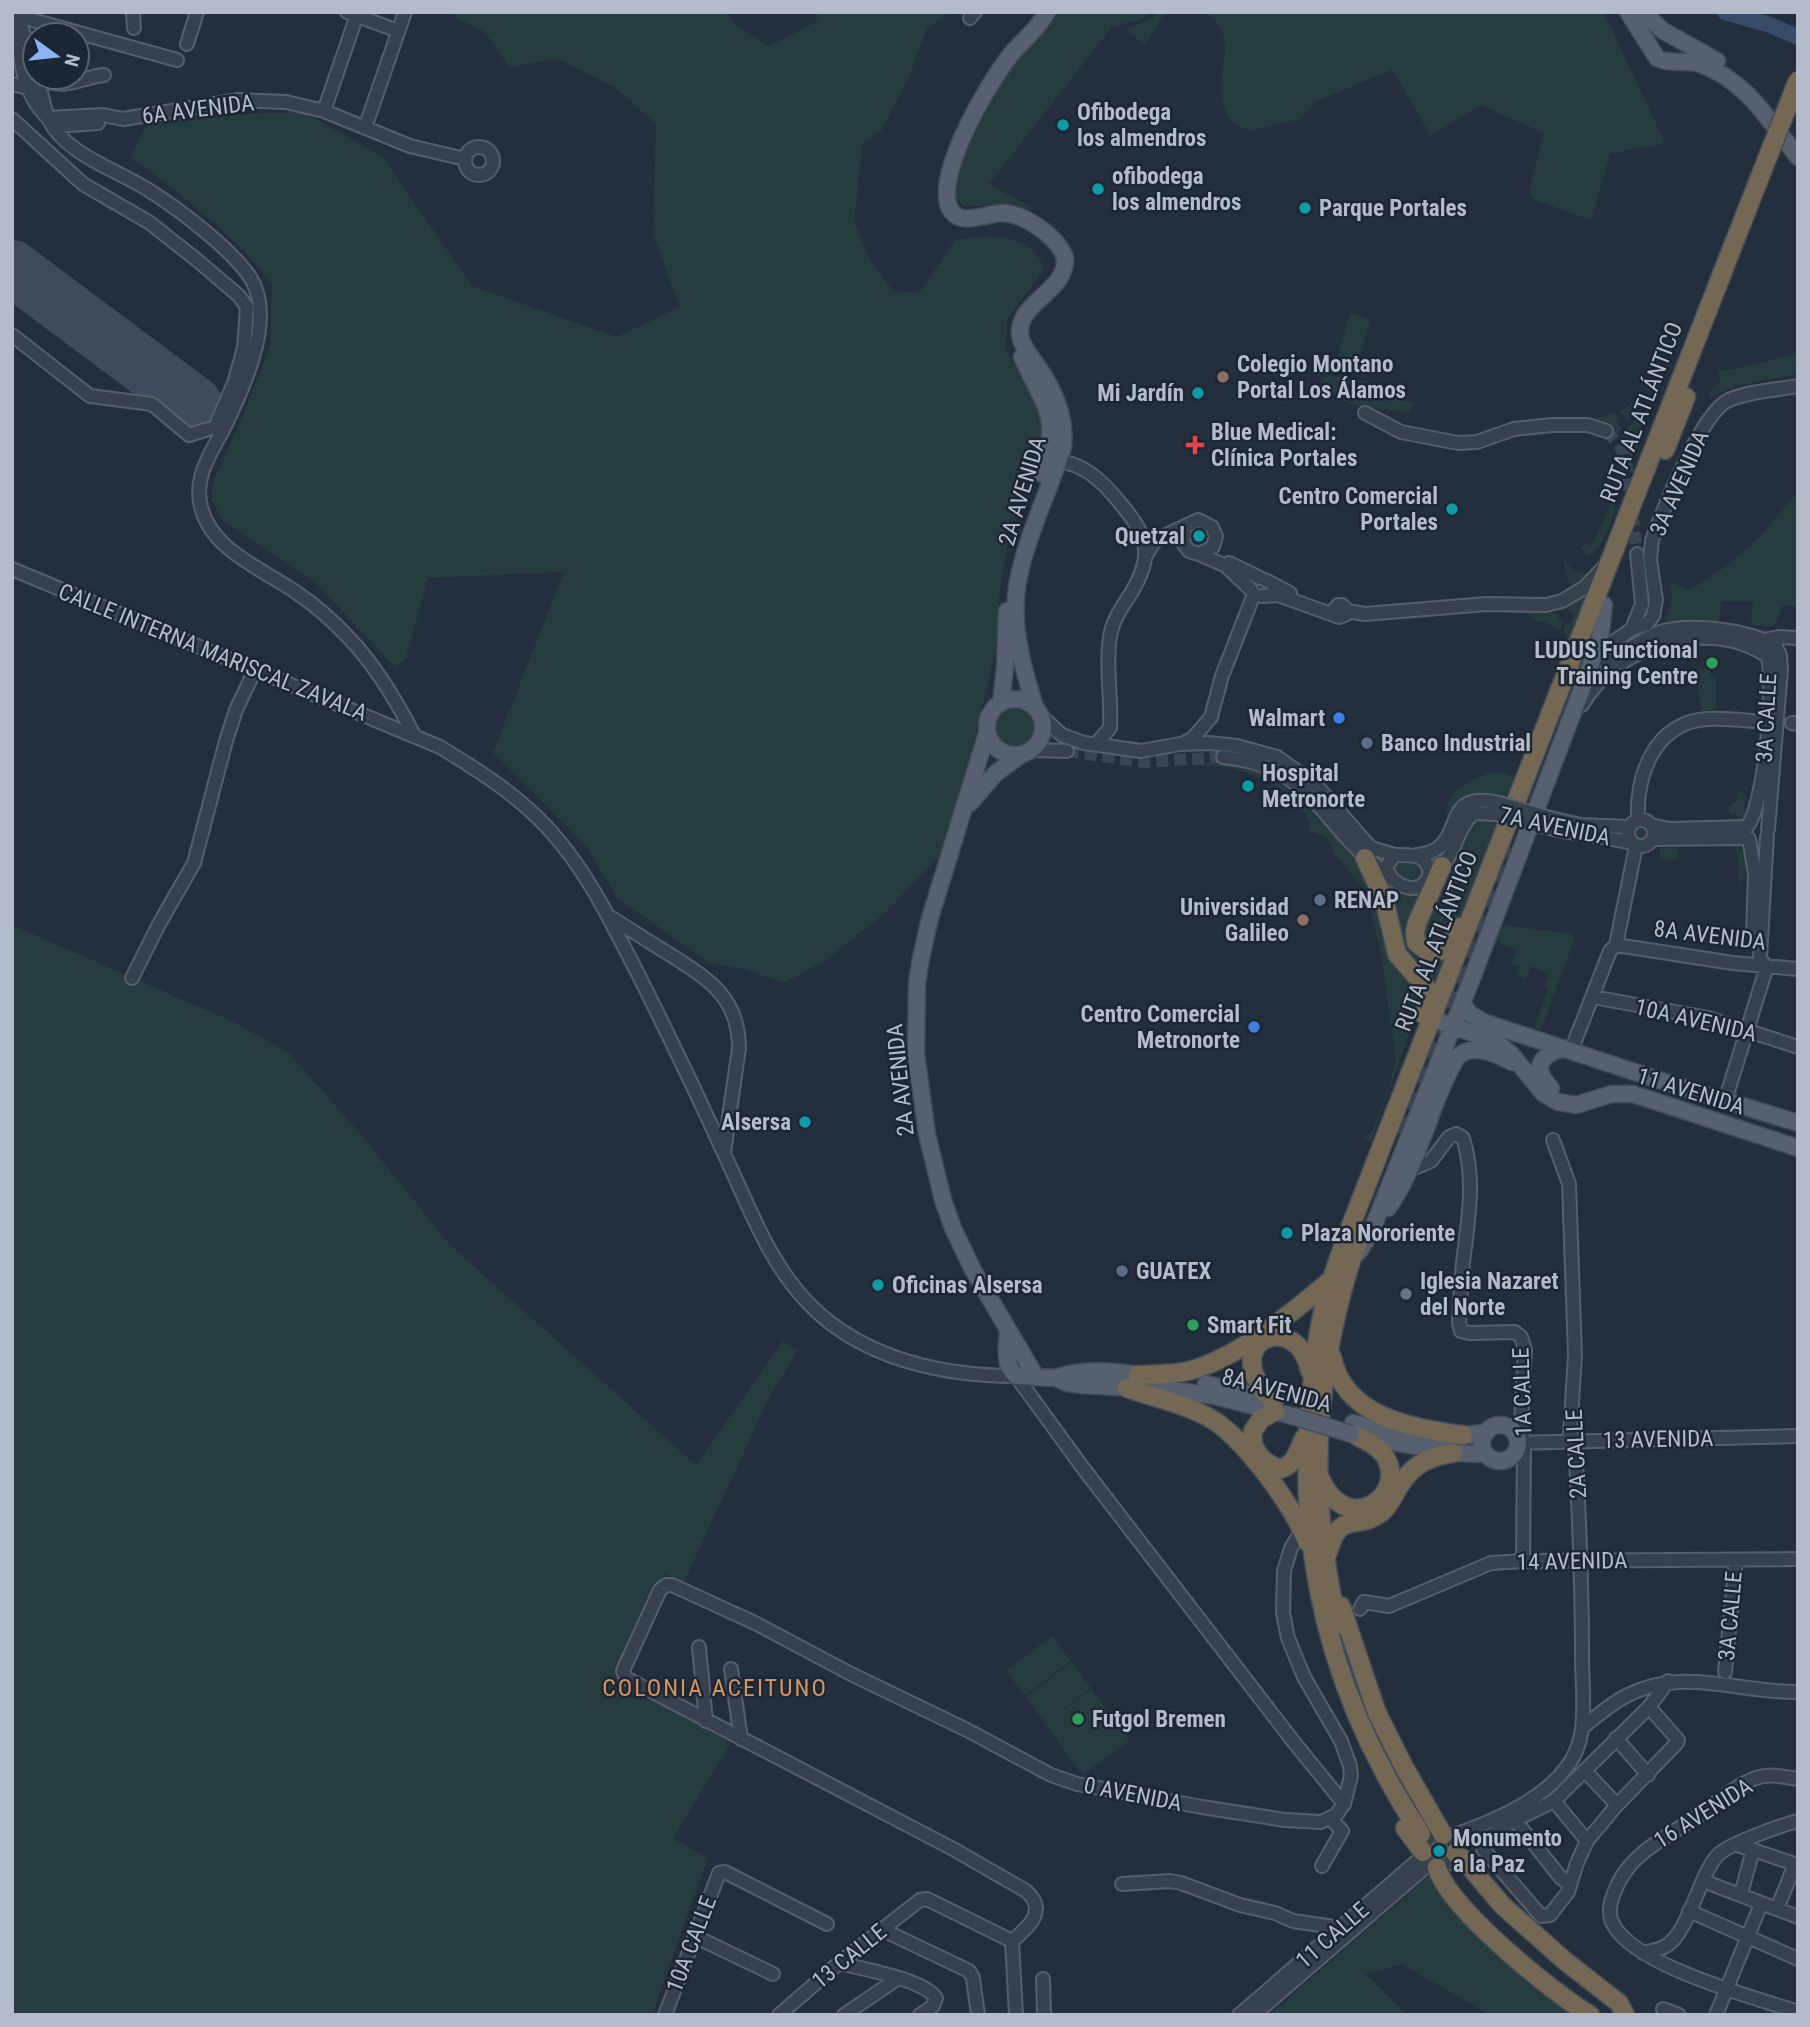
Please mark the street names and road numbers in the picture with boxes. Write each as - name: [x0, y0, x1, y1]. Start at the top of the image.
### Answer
- street label: 6A AVENIDA: [140, 89, 256, 130]
- street label: RUTA AL ATLÁNTICO: [1594, 318, 1688, 506]
- street label: 3A AVENIDA: [1644, 426, 1715, 540]
- street label: 2A AVENIDA: [993, 433, 1052, 549]
- street label: CALLE INTERNA MARISCAL ZAVALA: [54, 578, 371, 727]
- street label: 3A CALLE: [1751, 673, 1782, 763]
- street label: 7A AVENIDA: [1497, 802, 1613, 851]
- street label: RUTA AL ATLÁNTICO: [1389, 847, 1483, 1035]
- street label: 8A AVENIDA: [1652, 915, 1768, 956]
- street label: 10A AVENIDA: [1632, 993, 1759, 1048]
- street label: 2A AVENIDA: [881, 1023, 920, 1137]
- street label: 11 AVENIDA: [1634, 1062, 1748, 1121]
- street label: 1A CALLE: [1507, 1347, 1538, 1437]
- street label: 8A AVENIDA: [1219, 1363, 1335, 1418]
- street label: 2A CALLE: [1561, 1409, 1592, 1499]
- street label: 13 AVENIDA: [1602, 1425, 1714, 1454]
- street label: 14 AVENIDA: [1516, 1547, 1628, 1576]
- street label: 3A CALLE: [1713, 1570, 1748, 1662]
- street label: 0 AVENIDA: [1082, 1772, 1184, 1817]
- street label: 16 AVENIDA: [1649, 1773, 1757, 1854]
- street label: 10A CALLE: [661, 1892, 722, 1996]
- street label: 11 CALLE: [1290, 1896, 1374, 1974]
- street label: 13 CALLE: [807, 1918, 892, 1994]

